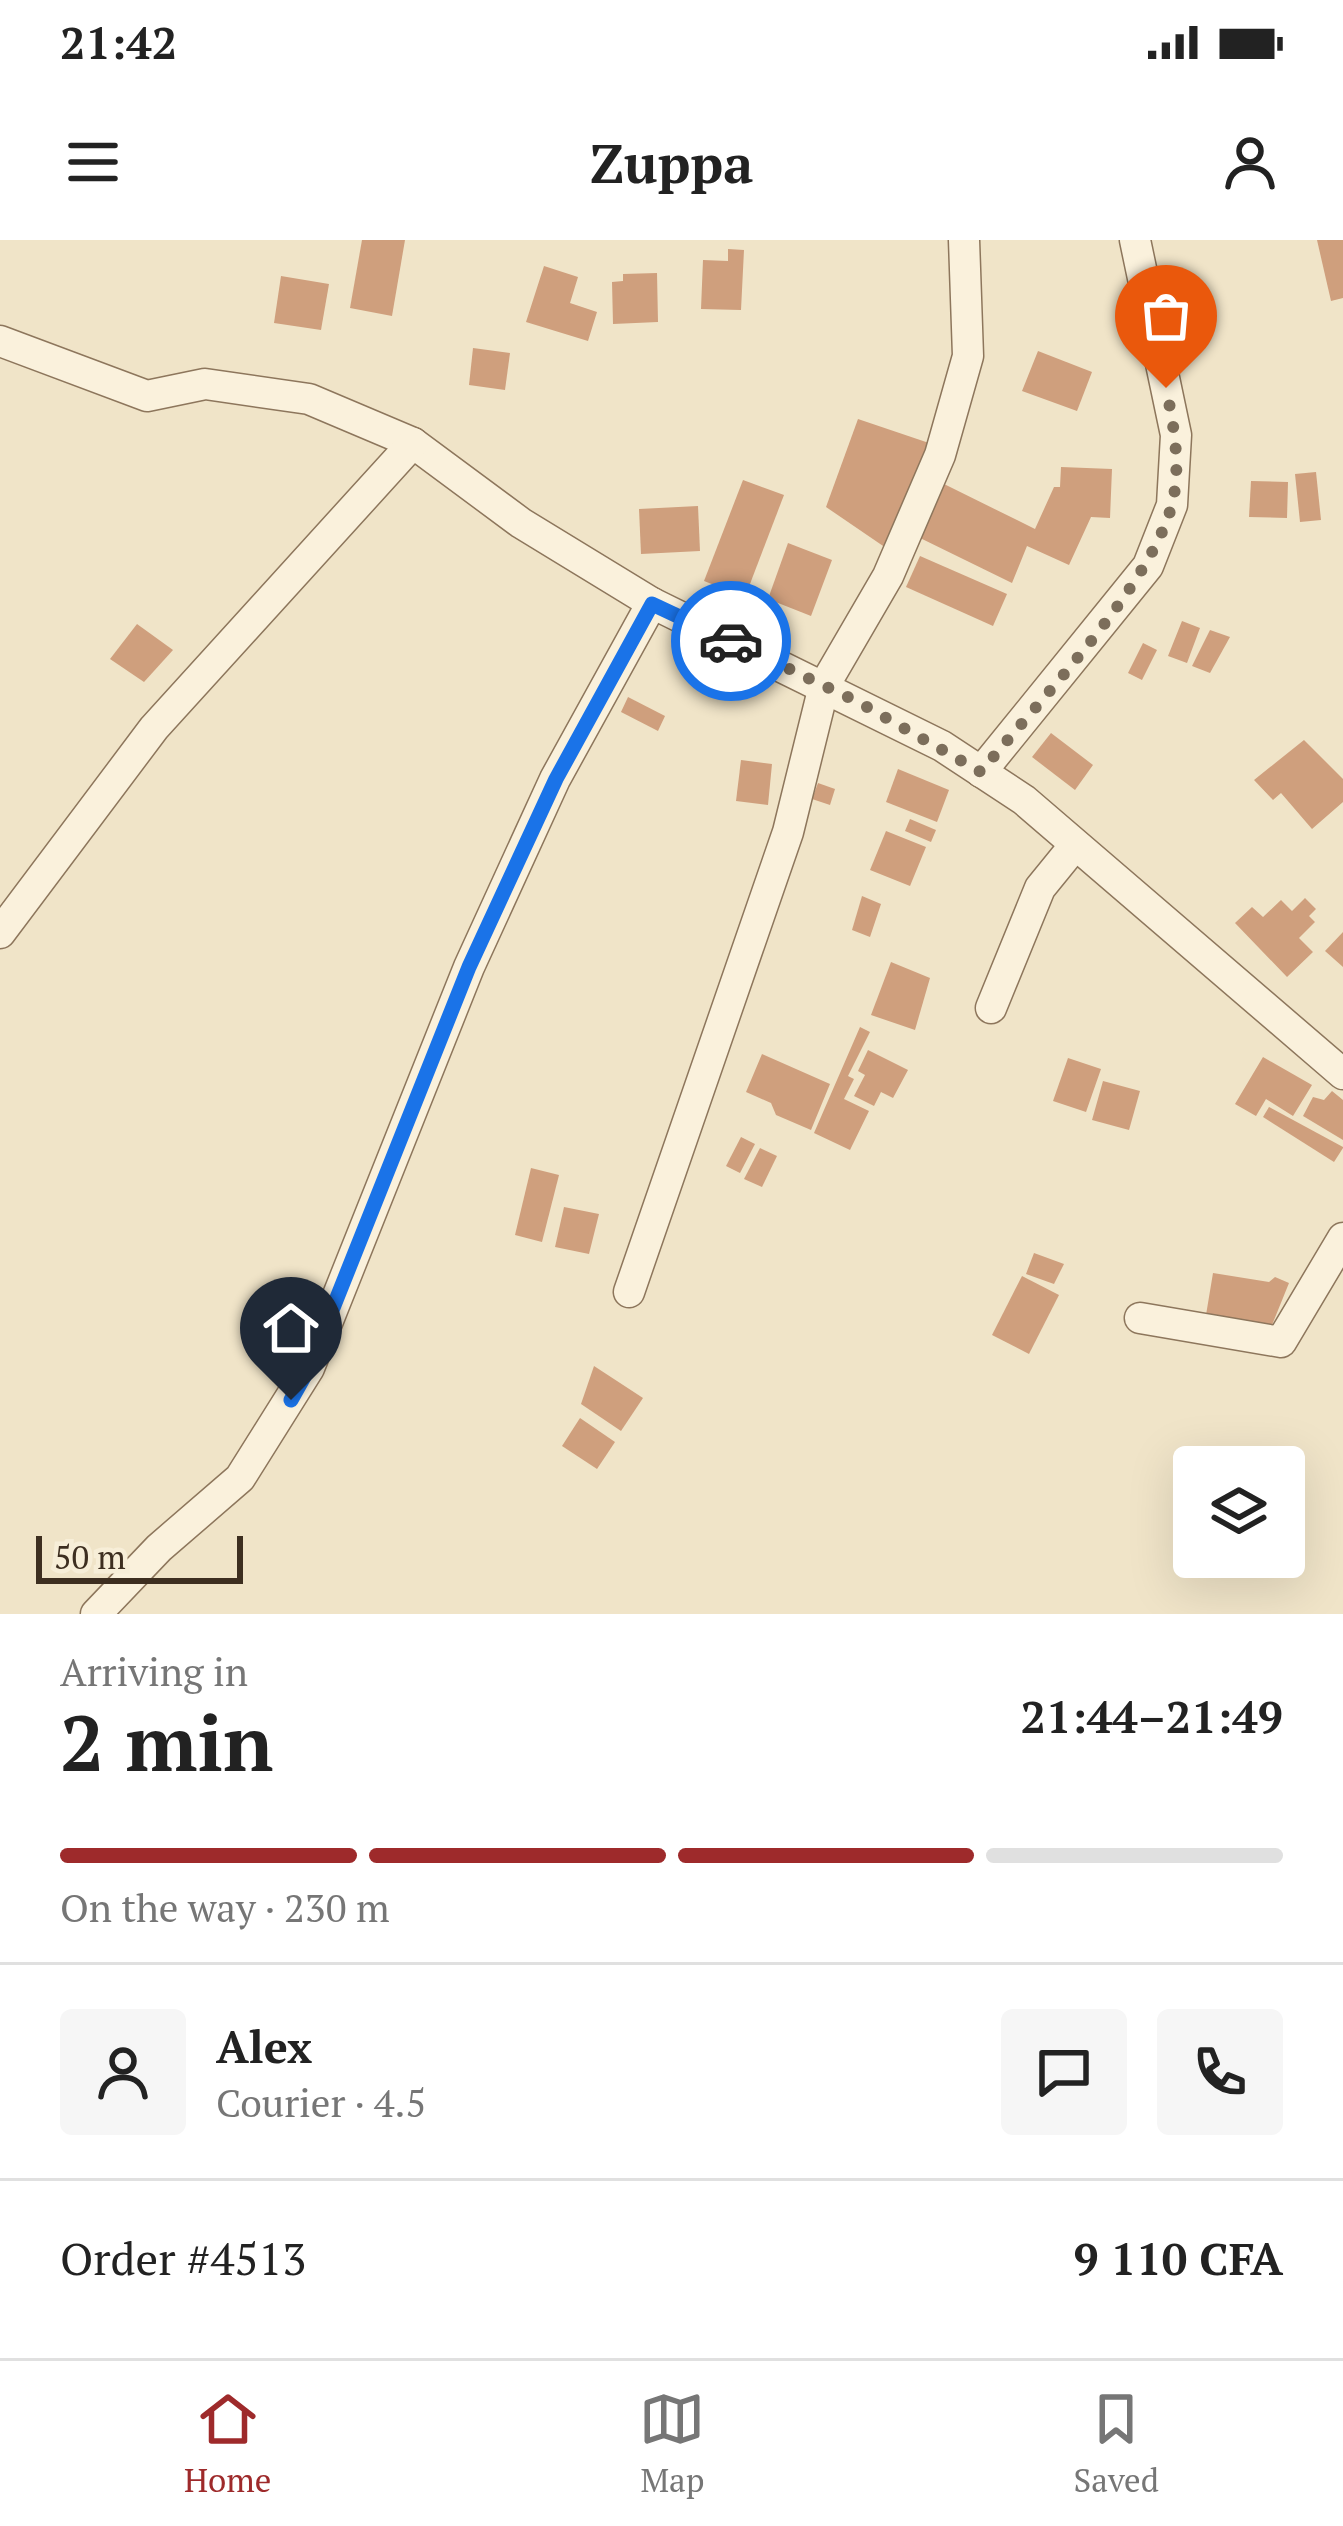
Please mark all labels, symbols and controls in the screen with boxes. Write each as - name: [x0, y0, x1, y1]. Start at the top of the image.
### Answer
- text: 21:42: [60, 12, 177, 72]
- text: Zuppa: [590, 127, 753, 198]
- icon: menu: [60, 129, 126, 195]
- icon: person: [1217, 129, 1283, 195]
- pin: [1115, 265, 1217, 388]
- icon: bag: [1133, 283, 1199, 349]
- courier: [671, 581, 791, 701]
- icon: car: [698, 608, 764, 674]
- pin: [240, 1277, 342, 1400]
- icon: home: [258, 1295, 324, 1361]
- map controls: [1173, 1446, 1305, 1578]
- button: layers: [1173, 1446, 1305, 1578]
- scale bar: [36, 1530, 243, 1583]
- text: 50 m: [54, 1535, 126, 1578]
- text: Arriving in: [60, 1645, 248, 1697]
- text: 21:44–21:49: [1021, 1686, 1283, 1746]
- text: 2 min: [60, 1690, 273, 1793]
- text: On the way · 230 m: [60, 1881, 390, 1933]
- button: person: [60, 2009, 186, 2135]
- button: chat: [1001, 2009, 1127, 2135]
- button: phone: [1157, 2009, 1283, 2135]
- text: Alex: [216, 2016, 312, 2076]
- text: Courier · 4.5: [216, 2076, 426, 2128]
- text: Order #4513: [60, 2228, 306, 2288]
- text: 9 110 CFA: [1073, 2228, 1283, 2288]
- tab: Home: [184, 2386, 271, 2501]
- tab: Map: [639, 2386, 705, 2501]
- tab: Saved: [1074, 2386, 1159, 2501]

